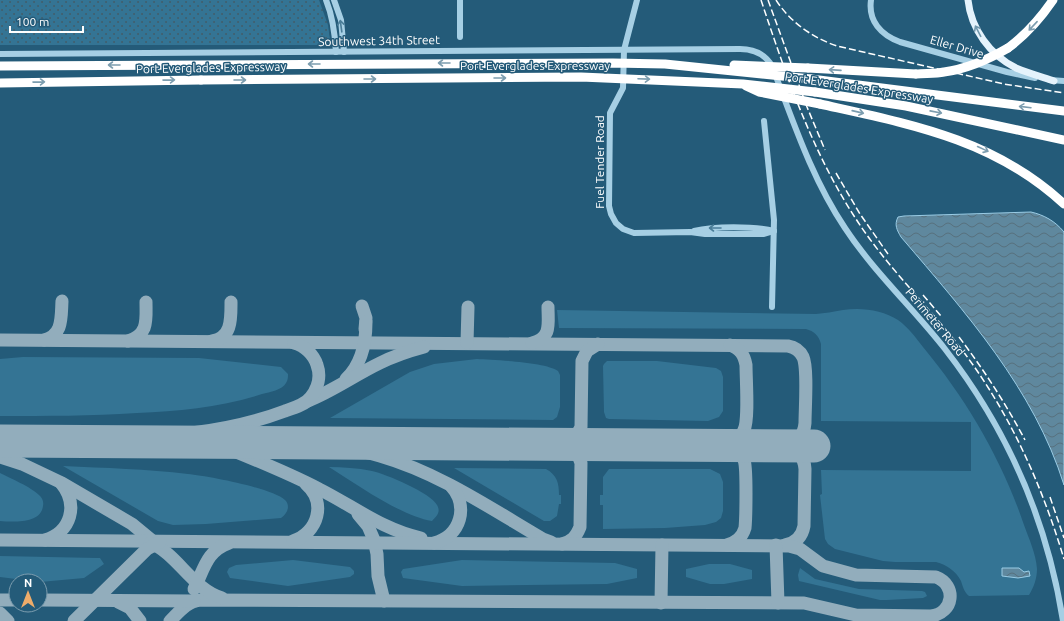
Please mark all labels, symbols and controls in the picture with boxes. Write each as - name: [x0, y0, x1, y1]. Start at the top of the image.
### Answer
- scale bar: [10, 8, 83, 34]
- text: 100 m: [16, 15, 49, 28]
- one-way arrow: [337, 20, 345, 33]
- one-way arrow: [1028, 21, 1038, 31]
- one-way arrow: [973, 25, 981, 37]
- street label: Southwest 34th Street: [318, 33, 440, 48]
- street label: Eller Drive: [929, 33, 986, 60]
- one-way arrow: [438, 59, 451, 67]
- street label: Port Everglades Expressway: [460, 59, 610, 72]
- street label: Port Everglades Expressway: [136, 60, 286, 75]
- one-way arrow: [308, 60, 321, 68]
- one-way arrow: [108, 61, 121, 69]
- one-way arrow: [829, 66, 842, 73]
- street label: Port Everglades Expressway: [784, 69, 934, 106]
- one-way arrow: [493, 74, 506, 82]
- one-way arrow: [363, 75, 376, 83]
- one-way arrow: [637, 75, 650, 83]
- one-way arrow: [162, 76, 175, 84]
- one-way arrow: [233, 76, 246, 84]
- one-way arrow: [32, 78, 45, 86]
- one-way arrow: [1019, 103, 1032, 110]
- one-way arrow: [929, 108, 942, 116]
- one-way arrow: [851, 109, 864, 117]
- street label: Fuel Tender Road: [593, 115, 606, 209]
- one-way arrow: [976, 146, 988, 154]
- one-way arrow: [709, 224, 722, 232]
- street label: Perimeter Road: [903, 285, 967, 358]
- north arrow: [8, 573, 48, 613]
- text: N: [24, 577, 32, 589]

